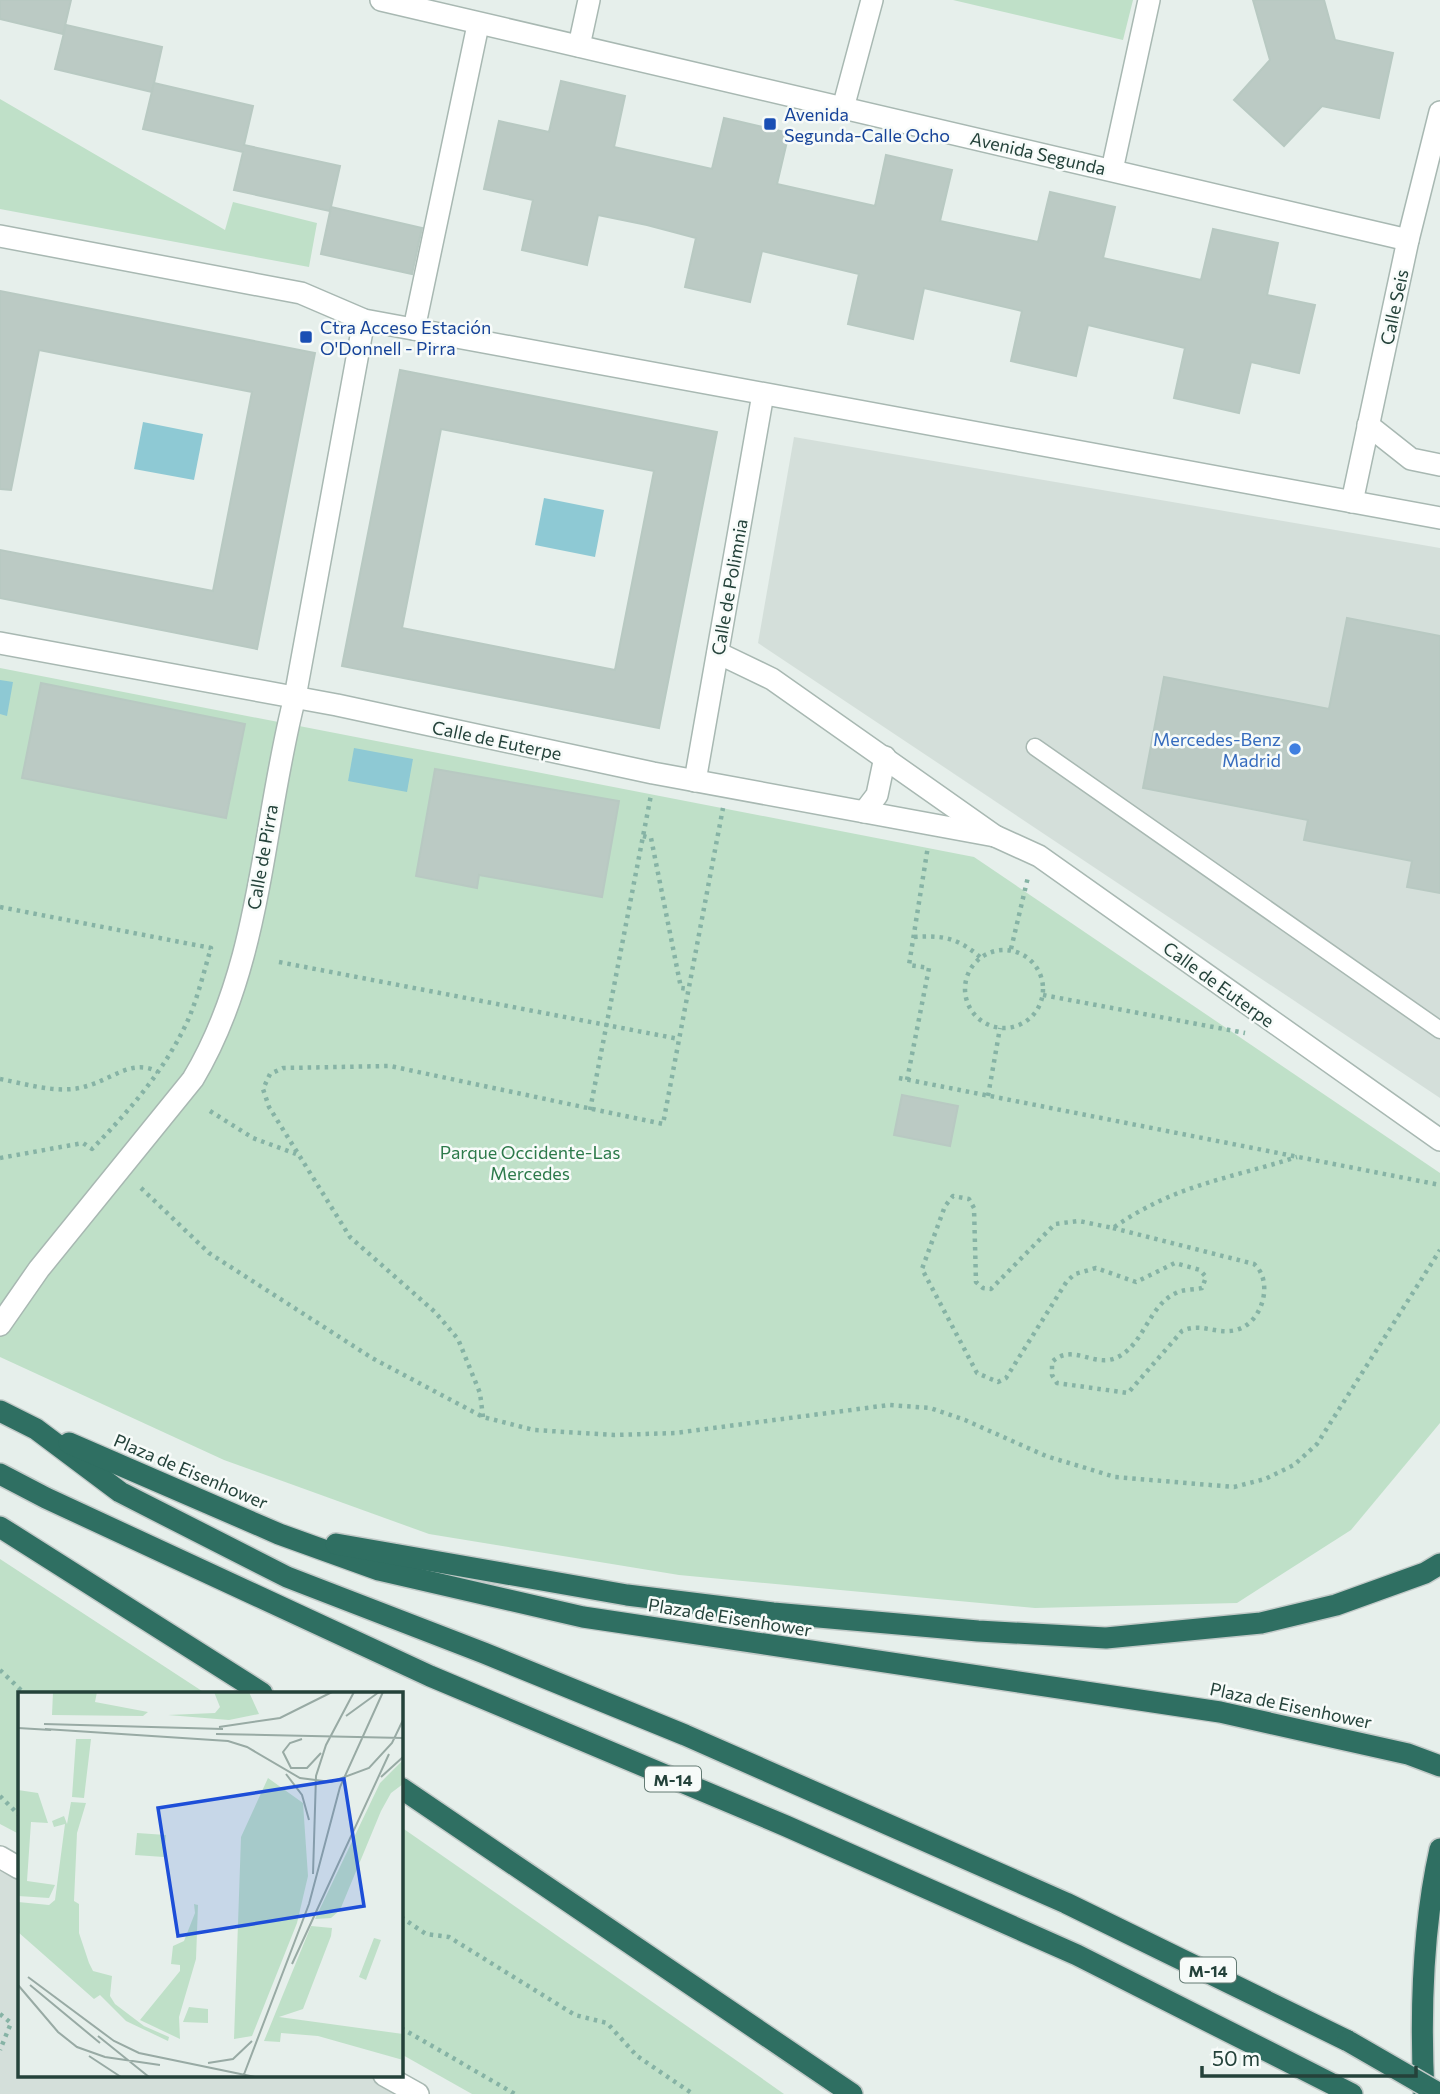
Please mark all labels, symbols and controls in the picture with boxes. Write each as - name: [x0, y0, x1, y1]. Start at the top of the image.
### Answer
- place label: Avenida Segunda-Calle Ocho: [784, 103, 950, 146]
- marker: Avenida Segunda-Calle Ocho: [762, 116, 778, 132]
- street label: Avenida Segunda: [968, 127, 1108, 179]
- street label: Calle Seis: [1375, 267, 1413, 347]
- place label: Ctra Acceso Estación O'Donnell - Pirra: [320, 316, 491, 359]
- marker: Ctra Acceso Estación O'Donnell - Pirra: [298, 329, 314, 345]
- street label: Calle de Polimnia: [706, 517, 752, 657]
- street label: Calle de Euterpe: [430, 716, 564, 764]
- place label: Mercedes-Benz Madrid: [1153, 728, 1281, 771]
- marker: Mercedes-Benz Madrid: [1287, 741, 1303, 757]
- street label: Calle de Pirra: [242, 803, 282, 911]
- street label: Calle de Euterpe: [1159, 936, 1279, 1032]
- park label: Parque Occidente-Las Mercedes: [440, 1141, 620, 1184]
- street label: Plaza de Eisenhower: [111, 1429, 271, 1513]
- street label: Plaza de Eisenhower: [647, 1593, 813, 1641]
- street label: Plaza de Eisenhower: [1208, 1677, 1374, 1733]
- inset map: [18, 1692, 402, 2076]
- road number: M-14: [645, 1766, 701, 1792]
- road number: M-14: [1180, 1958, 1236, 1982]
- scale bar: [1202, 2035, 1416, 2078]
- text: 50 m: [1212, 2045, 1260, 2070]

